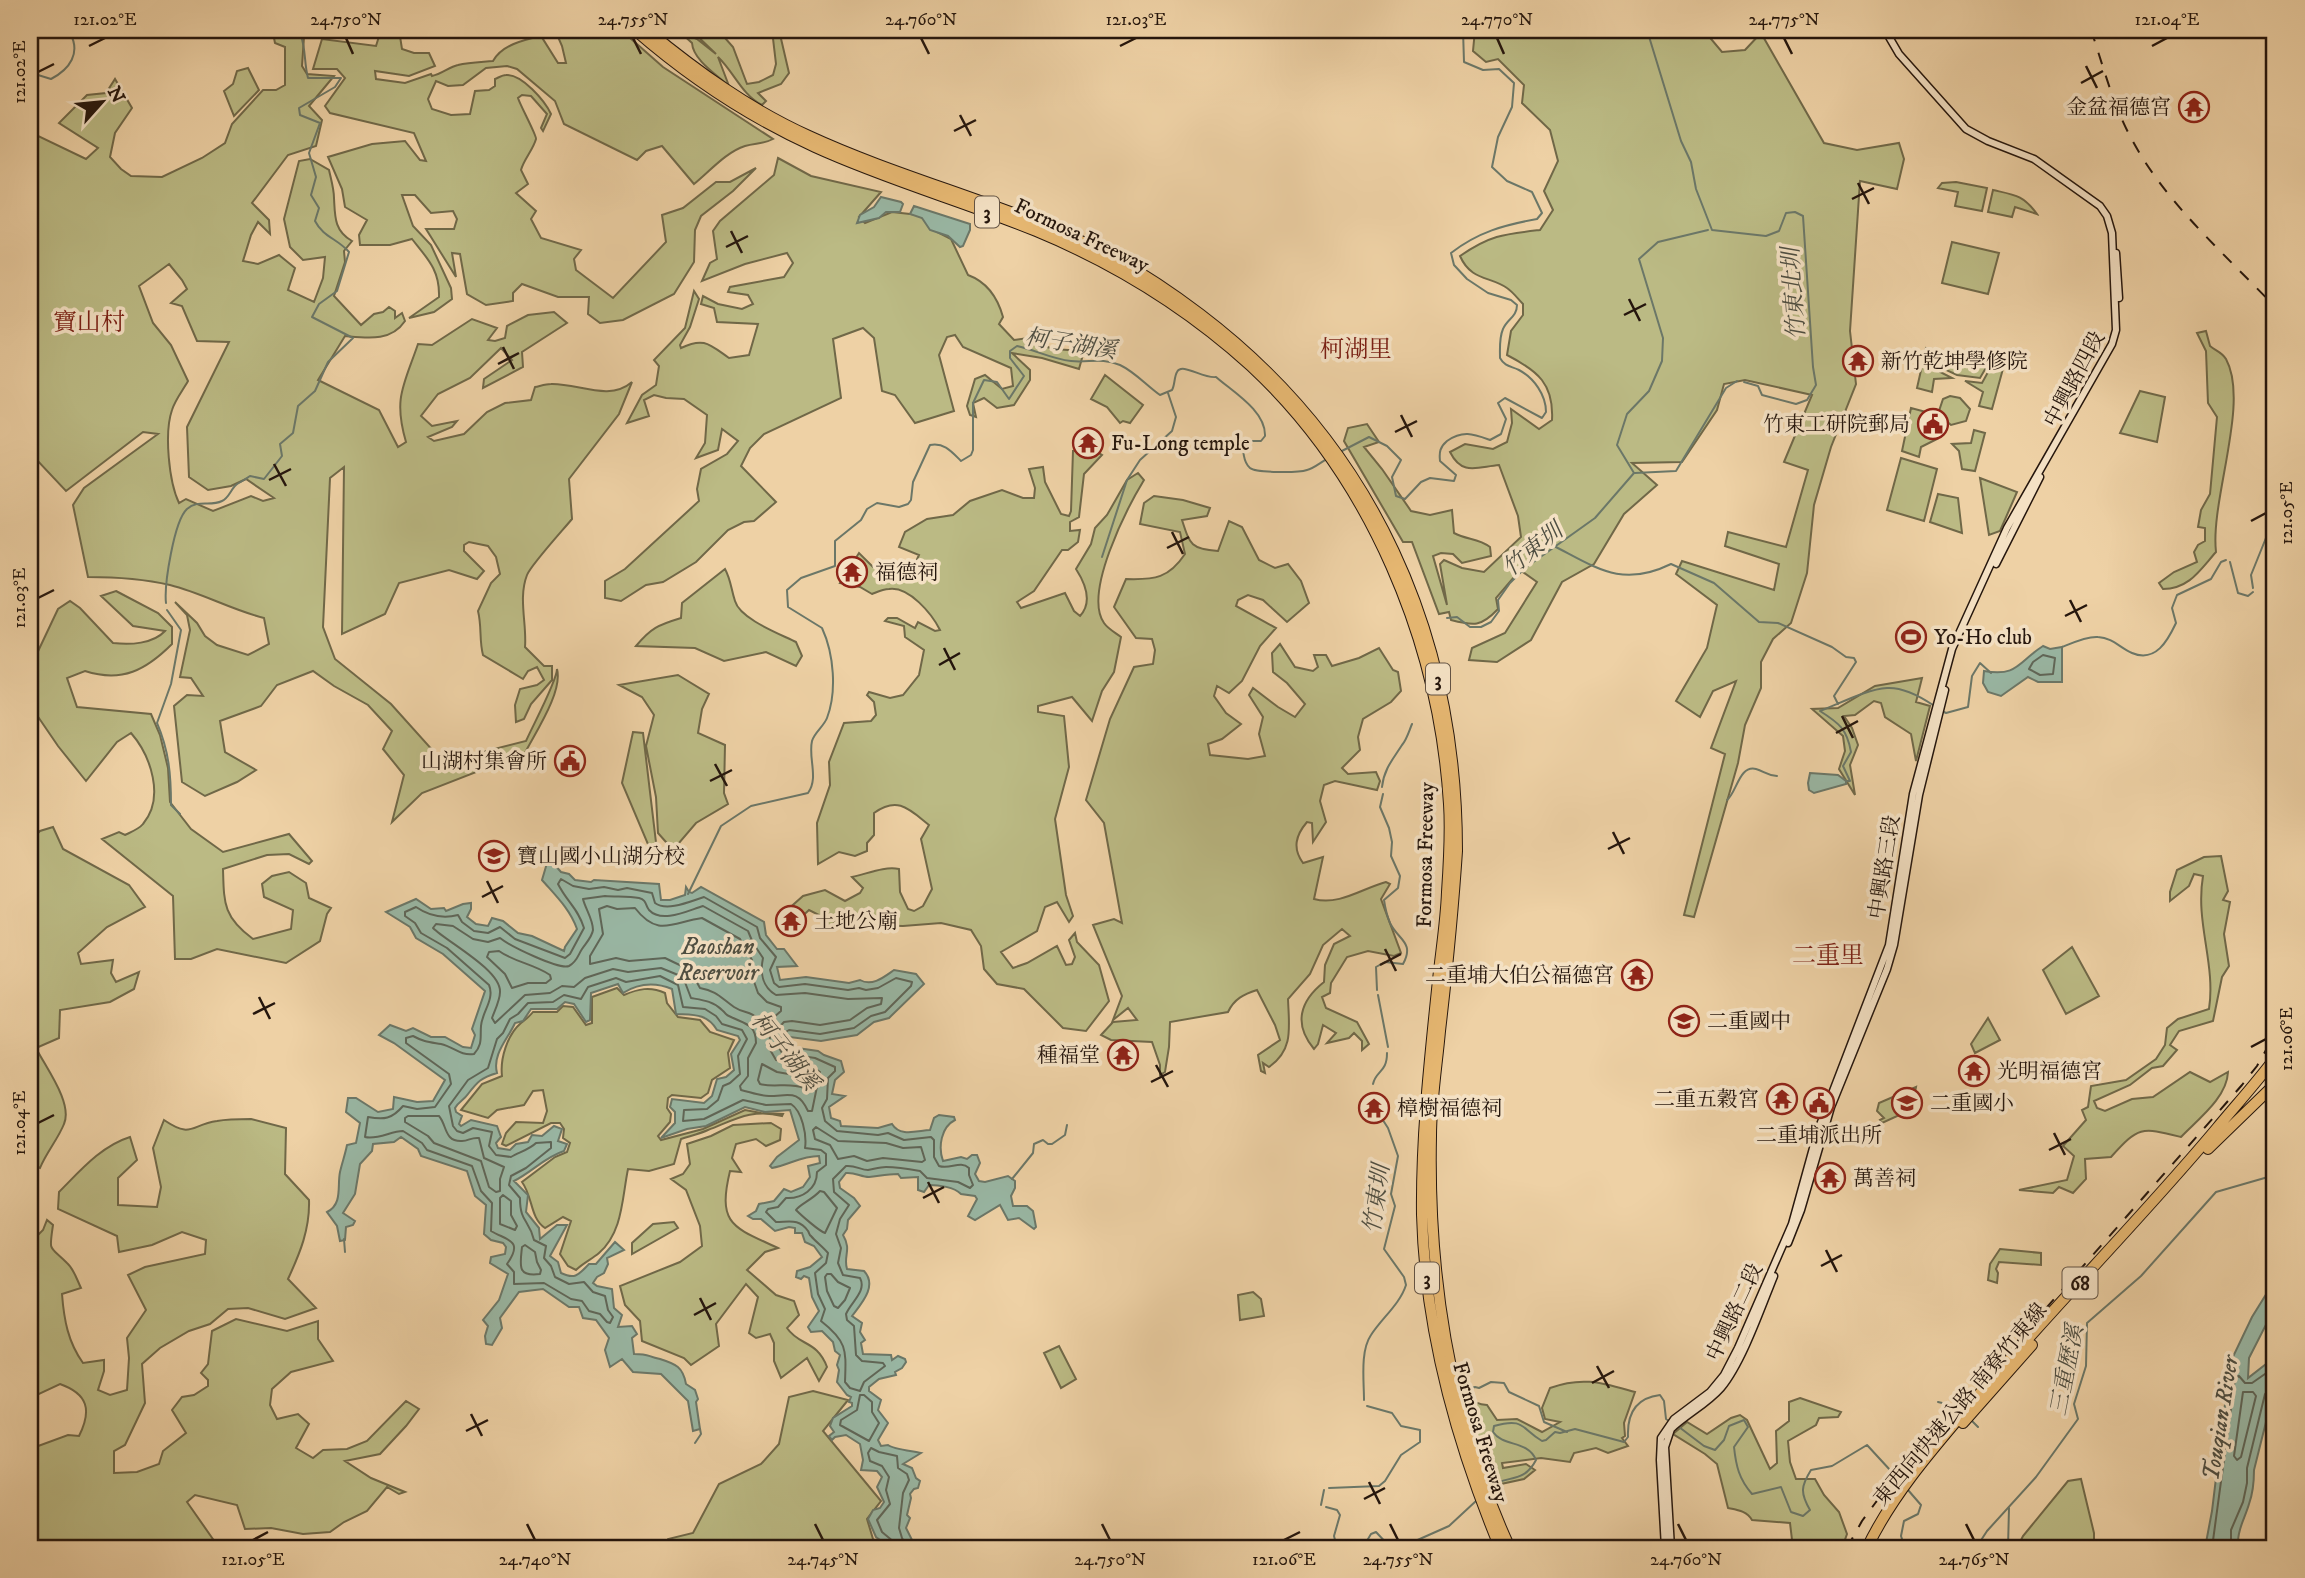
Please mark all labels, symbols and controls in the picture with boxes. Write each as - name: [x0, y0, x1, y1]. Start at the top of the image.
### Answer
- text: 121.02°E: [73, 9, 137, 31]
- text: 24.750°N: [310, 9, 382, 31]
- text: 24.755°N: [598, 9, 669, 31]
- text: 24.760°N: [885, 9, 957, 31]
- text: 121.03°E: [1105, 9, 1167, 31]
- text: 24.770°N: [1461, 9, 1533, 31]
- text: 24.775°N: [1748, 9, 1820, 31]
- text: 121.04°E: [2135, 9, 2200, 31]
- text: 121.02°E: [9, 40, 31, 104]
- north arrow: [66, 66, 136, 136]
- text: N: [102, 83, 130, 107]
- temple icon: 金盆福德宮: [2177, 90, 2211, 124]
- place label: 金盆福德宮: [2066, 95, 2171, 121]
- street label: Formosa Freeway: [1010, 193, 1154, 279]
- road number: 3: [975, 196, 999, 228]
- water label: 竹東北圳: [1777, 243, 1812, 341]
- district label: 寶山村: [53, 308, 125, 338]
- water label: 柯子湖溪: [1023, 323, 1121, 366]
- street label: 中興路四段: [2039, 327, 2111, 432]
- district label: 柯湖里: [1320, 335, 1392, 365]
- temple icon: 新竹乾坤學修院: [1841, 344, 1875, 378]
- place label: 新竹乾坤學修院: [1881, 349, 2028, 375]
- public building icon: 竹東工研院郵局: [1916, 407, 1950, 441]
- place label: 竹東工研院郵局: [1763, 412, 1910, 438]
- temple icon: Fu-Long temple: [1071, 426, 1105, 460]
- place label: Fu-Long temple: [1111, 431, 1250, 457]
- text: 121.05°E: [2276, 481, 2298, 545]
- water label: 竹東圳: [1497, 515, 1572, 583]
- temple icon: 福德祠: [835, 555, 869, 589]
- place label: 福德祠: [875, 560, 938, 586]
- text: 121.03°E: [9, 567, 31, 629]
- sports icon: Yo-Ho club: [1894, 620, 1928, 654]
- place label: Yo-Ho club: [1934, 625, 2032, 651]
- road number: 3: [1426, 664, 1450, 694]
- public building icon: 山湖村集會所: [553, 744, 587, 778]
- place label: 山湖村集會所: [421, 749, 547, 775]
- street label: Formosa Freeway: [1412, 781, 1440, 928]
- street label: 中興路三段: [1864, 813, 1906, 921]
- school or university icon: 寶山國小山湖分校: [477, 839, 511, 873]
- place label: 寶山國小山湖分校: [517, 844, 685, 870]
- temple icon: 土地公廟: [774, 904, 808, 938]
- place label: 土地公廟: [814, 909, 898, 935]
- water label: Baoshan Reservoir: [677, 933, 760, 988]
- district label: 二重里: [1792, 941, 1864, 971]
- temple icon: 二重埔大伯公福德宮: [1620, 958, 1654, 992]
- place label: 二重埔大伯公福德宮: [1425, 963, 1614, 989]
- school or university icon: 二重國中: [1667, 1004, 1701, 1038]
- water label: 柯子湖溪: [745, 1007, 827, 1099]
- text: 121.06°E: [2276, 1007, 2298, 1071]
- place label: 二重國中: [1707, 1009, 1791, 1035]
- temple icon: 種福堂: [1106, 1038, 1140, 1072]
- place label: 種福堂: [1037, 1043, 1100, 1069]
- temple icon: 光明福德宮: [1957, 1054, 1991, 1088]
- place label: 光明福德宮: [1997, 1059, 2102, 1085]
- temple icon: 二重五穀宮: [1765, 1082, 1799, 1116]
- public building icon: 二重埔派出所: [1802, 1086, 1836, 1120]
- school or university icon: 二重國小: [1890, 1086, 1924, 1120]
- place label: 二重五穀宮: [1654, 1087, 1759, 1113]
- text: 121.04°E: [9, 1090, 31, 1155]
- temple icon: 樟樹福德祠: [1357, 1091, 1391, 1125]
- place label: 二重國小: [1930, 1091, 2014, 1117]
- place label: 樟樹福德祠: [1397, 1096, 1502, 1122]
- place label: 二重埔派出所: [1756, 1123, 1882, 1149]
- water label: 竹東圳: [1358, 1159, 1397, 1235]
- temple icon: 萬善祠: [1813, 1161, 1847, 1195]
- place label: 萬善祠: [1853, 1166, 1916, 1192]
- street label: 中興路二段: [1701, 1259, 1769, 1365]
- road number: 3: [1415, 1262, 1439, 1294]
- road number: 68: [2062, 1268, 2098, 1298]
- street label: 東西向快速公路 南寮竹東線: [1868, 1298, 2053, 1511]
- water label: 三重歷溪: [2044, 1319, 2091, 1418]
- water label: Touqian River: [2197, 1352, 2246, 1483]
- street label: Formosa Freeway: [1446, 1359, 1514, 1507]
- text: 121.05°E: [221, 1549, 285, 1571]
- text: 24.740°N: [499, 1549, 572, 1571]
- text: 24.745°N: [787, 1549, 859, 1571]
- text: 24.750°N: [1074, 1549, 1146, 1571]
- text: 121.06°E: [1252, 1549, 1316, 1571]
- text: 24.755°N: [1363, 1549, 1434, 1571]
- text: 24.760°N: [1650, 1549, 1722, 1571]
- text: 24.765°N: [1938, 1549, 2010, 1571]

